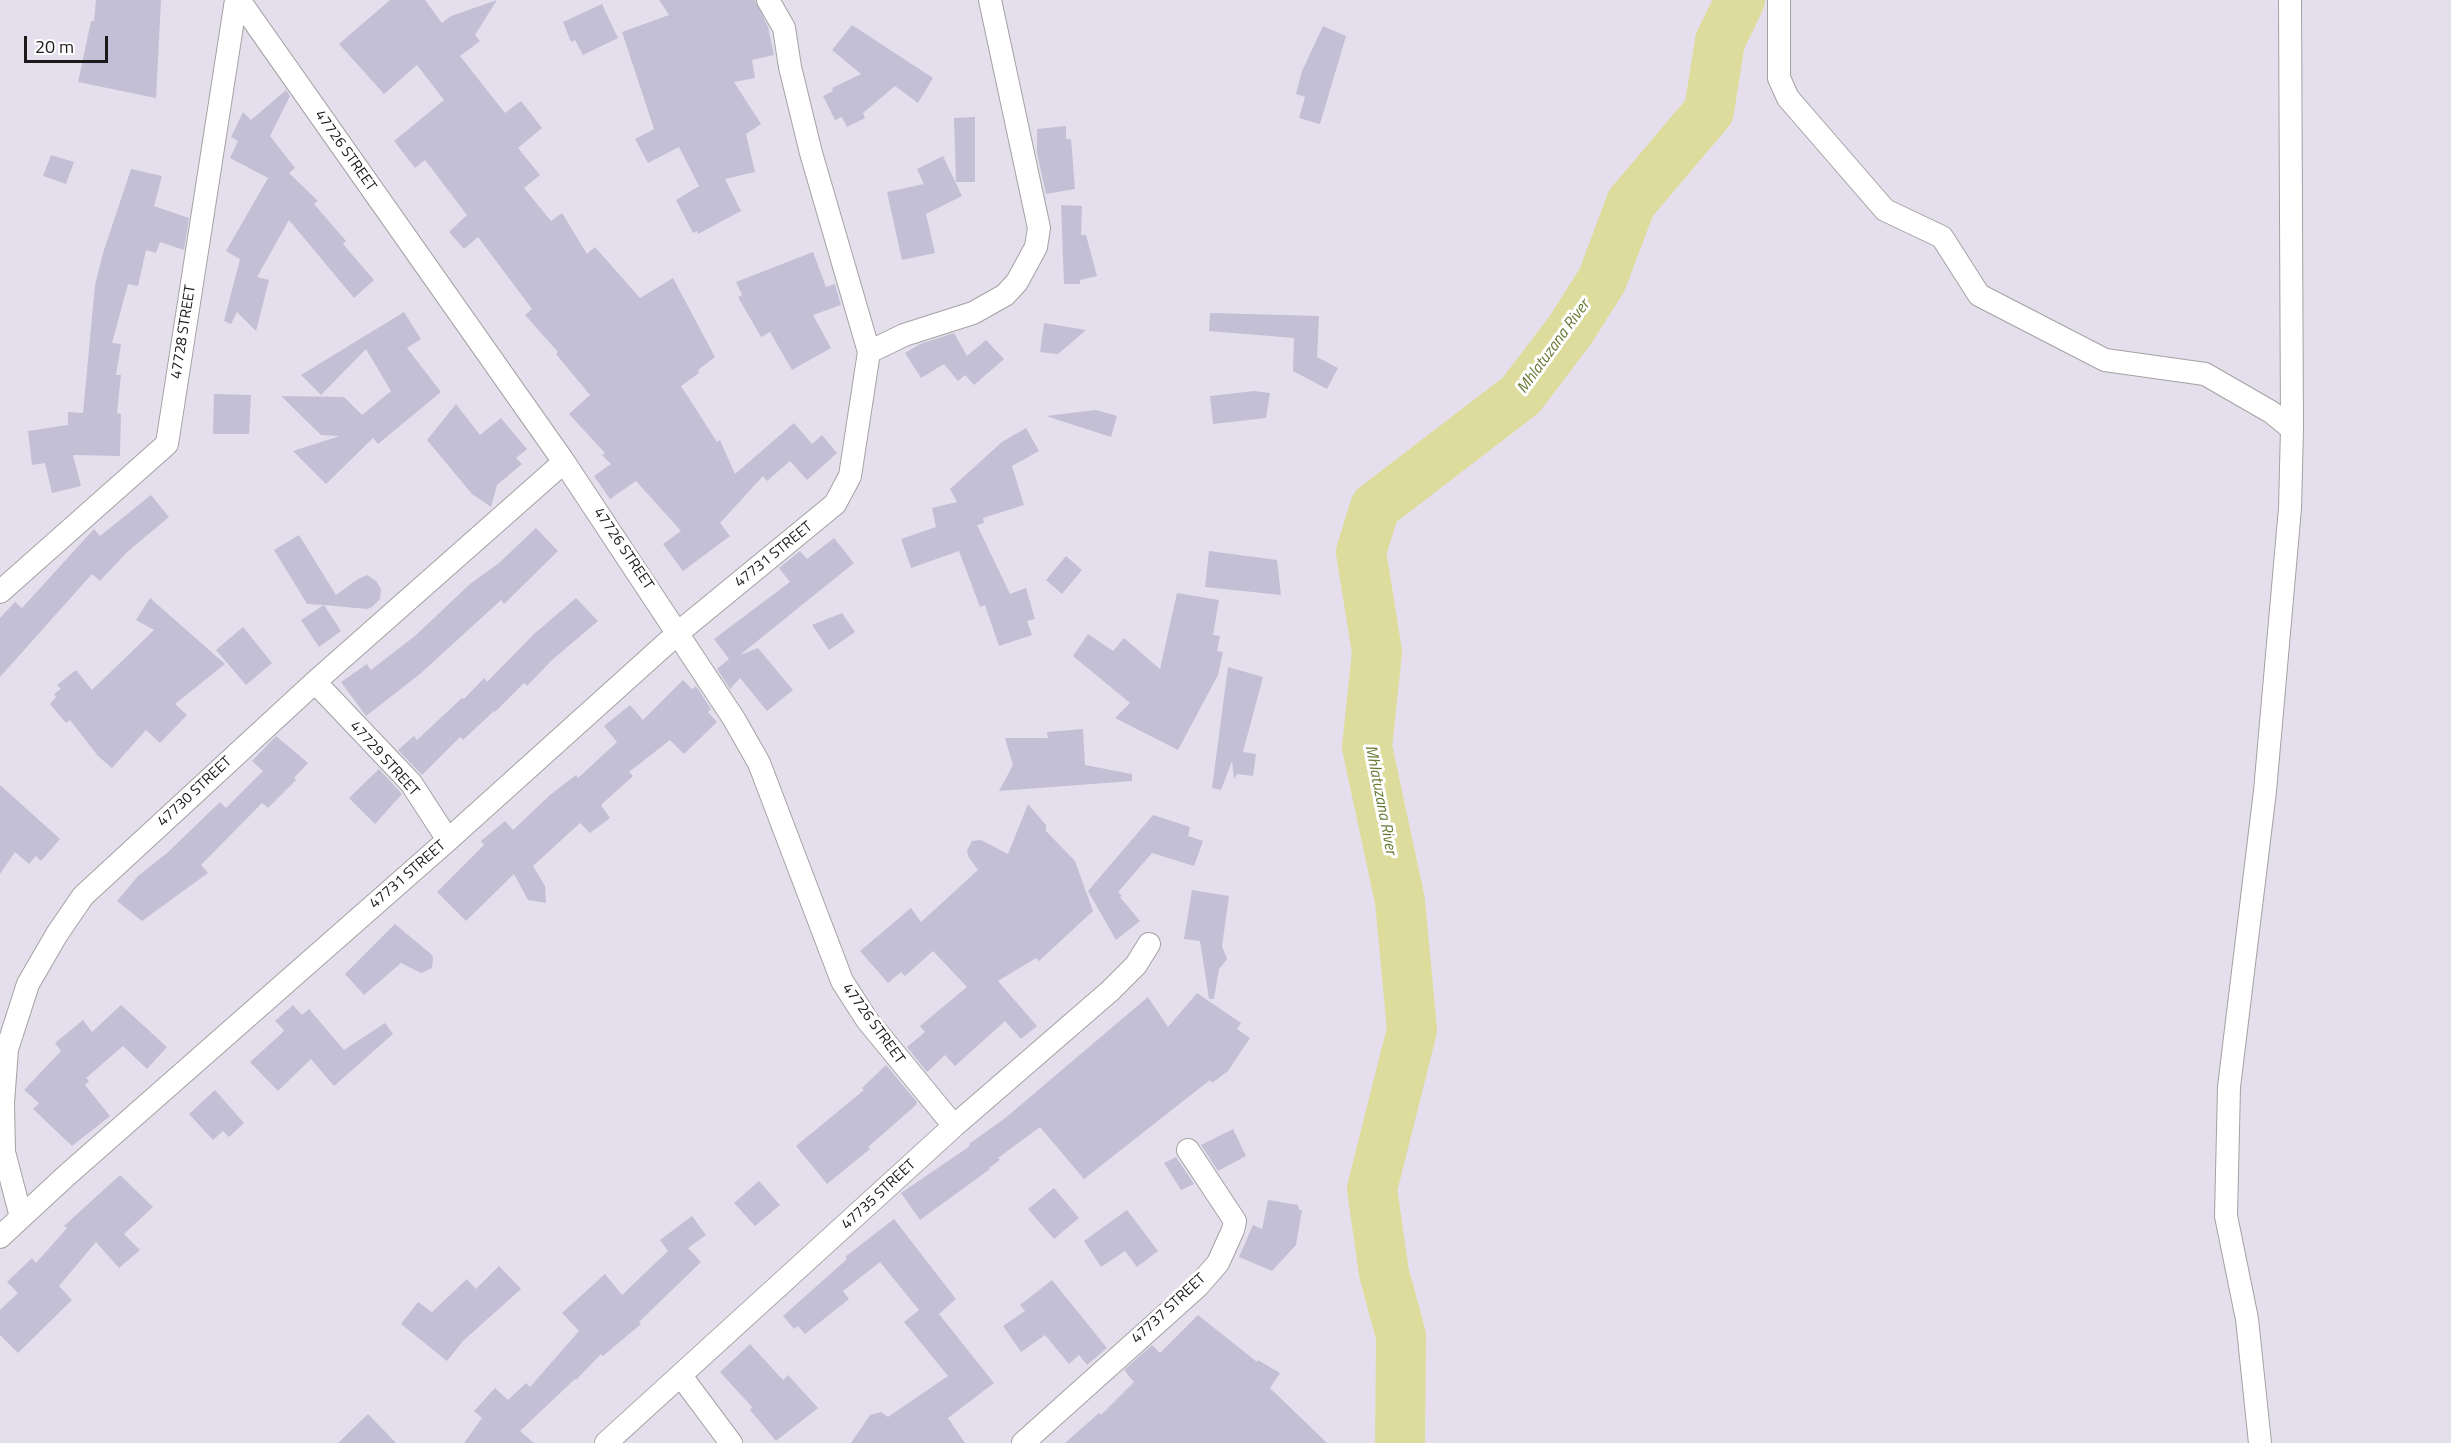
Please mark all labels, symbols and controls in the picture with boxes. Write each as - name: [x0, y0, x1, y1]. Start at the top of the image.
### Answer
- scale bar: [27, 24, 111, 62]
- text: 20 m: [35, 33, 74, 60]
- street label: 47726 STREET: [310, 107, 380, 195]
- street label: 47728 STREET: [168, 284, 200, 380]
- water label: Mhlatuzana River: [1514, 296, 1594, 398]
- street label: 47726 STREET: [589, 505, 657, 593]
- street label: 47731 STREET: [731, 518, 817, 592]
- street label: 47729 STREET: [346, 718, 422, 800]
- water label: Mhlatuzana River: [1360, 744, 1400, 856]
- street label: 47730 STREET: [154, 753, 236, 831]
- street label: 47731 STREET: [366, 837, 450, 913]
- street label: 47726 STREET: [838, 980, 908, 1068]
- street label: 47735 STREET: [838, 1156, 920, 1234]
- street label: 47737 STREET: [1128, 1270, 1210, 1348]

